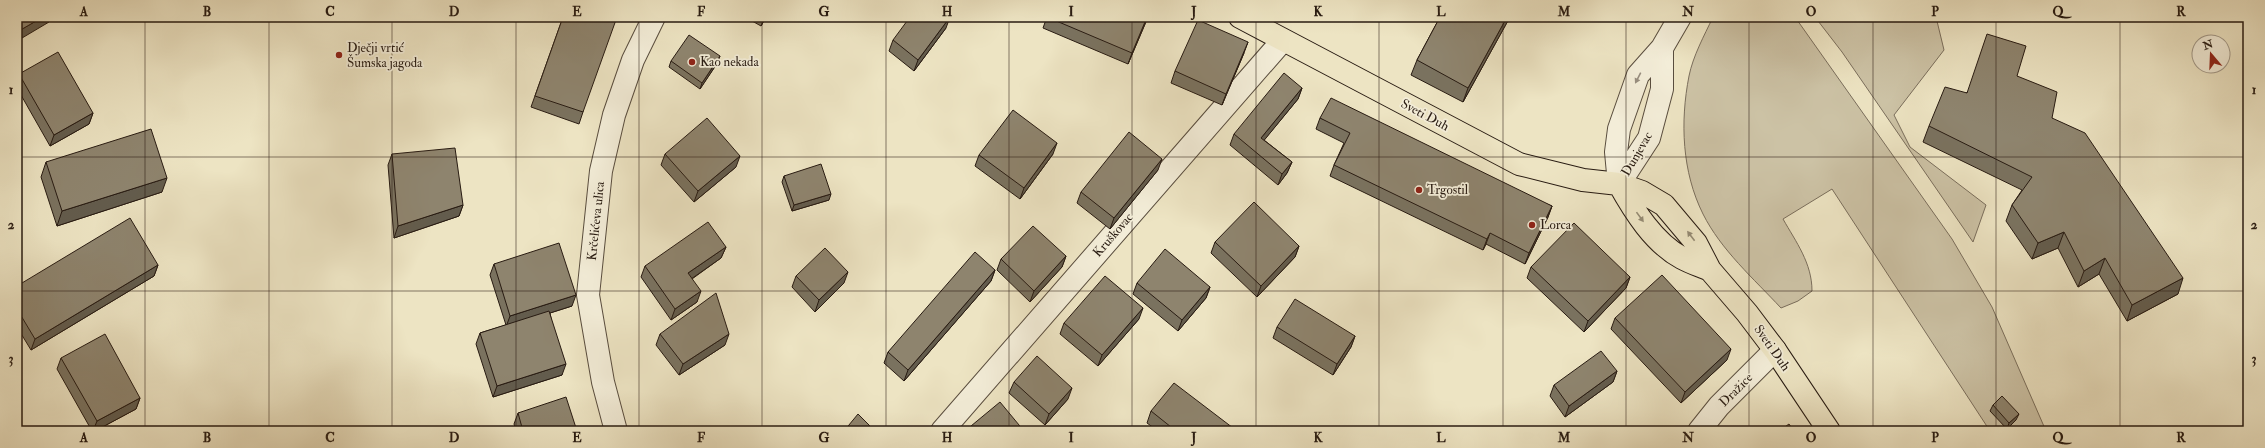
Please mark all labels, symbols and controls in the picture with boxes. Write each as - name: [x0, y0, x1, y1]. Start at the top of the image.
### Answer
- text: A: [79, 4, 89, 20]
- text: B: [203, 4, 211, 20]
- text: C: [325, 4, 335, 20]
- text: D: [449, 4, 460, 20]
- text: E: [572, 4, 582, 20]
- text: F: [697, 4, 706, 20]
- text: G: [819, 4, 830, 20]
- text: H: [942, 4, 953, 20]
- text: I: [1068, 4, 1074, 20]
- text: J: [1190, 4, 1197, 21]
- text: K: [1313, 4, 1323, 20]
- text: L: [1436, 4, 1446, 20]
- text: M: [1557, 4, 1571, 20]
- text: N: [1681, 4, 1694, 20]
- text: O: [1806, 4, 1817, 20]
- text: P: [1931, 4, 1939, 20]
- text: Q: [2053, 4, 2073, 20]
- text: R: [2176, 4, 2186, 20]
- north arrow: [2191, 34, 2231, 74]
- text: N: [2200, 37, 2216, 53]
- place label: Dječji vrtić Šumska jagoda: [347, 40, 423, 71]
- marker: Dječji vrtić Šumska jagoda: [334, 50, 344, 60]
- place label: Kao nekada: [700, 54, 759, 70]
- marker: Kao nekada: [687, 57, 697, 67]
- one-way arrow: [1635, 72, 1641, 84]
- text: 1: [9, 82, 14, 98]
- text: 1: [2252, 82, 2257, 98]
- street label: Sveti Duh: [1398, 96, 1452, 134]
- street label: Dunjevac: [1618, 129, 1656, 179]
- street label: Krčelićeva ulica: [584, 180, 608, 261]
- place label: Trgostil: [1427, 182, 1469, 198]
- marker: Trgostil: [1414, 185, 1424, 195]
- street label: Kruškovac: [1089, 210, 1137, 260]
- one-way arrow: [1636, 212, 1644, 222]
- text: 2: [8, 217, 15, 233]
- place label: Lorca: [1540, 217, 1572, 233]
- text: 2: [2251, 217, 2258, 233]
- marker: Lorca: [1527, 220, 1537, 230]
- one-way arrow: [1686, 231, 1695, 242]
- street label: Sveti Duh: [1750, 322, 1794, 374]
- text: 3: [9, 351, 14, 367]
- text: 3: [2252, 351, 2257, 367]
- street label: Dražice: [1716, 369, 1757, 410]
- text: A: [79, 430, 89, 446]
- text: B: [203, 430, 211, 446]
- text: C: [325, 430, 335, 446]
- text: D: [449, 430, 460, 446]
- text: E: [572, 430, 582, 446]
- text: F: [697, 430, 706, 446]
- text: G: [819, 430, 830, 446]
- text: H: [942, 430, 953, 446]
- text: I: [1068, 430, 1074, 446]
- text: J: [1190, 430, 1197, 447]
- text: K: [1313, 430, 1323, 446]
- text: L: [1436, 430, 1446, 446]
- text: M: [1557, 430, 1571, 446]
- text: N: [1681, 430, 1694, 446]
- text: O: [1806, 430, 1817, 446]
- text: P: [1931, 430, 1939, 446]
- text: Q: [2053, 430, 2073, 446]
- text: R: [2176, 430, 2186, 446]

